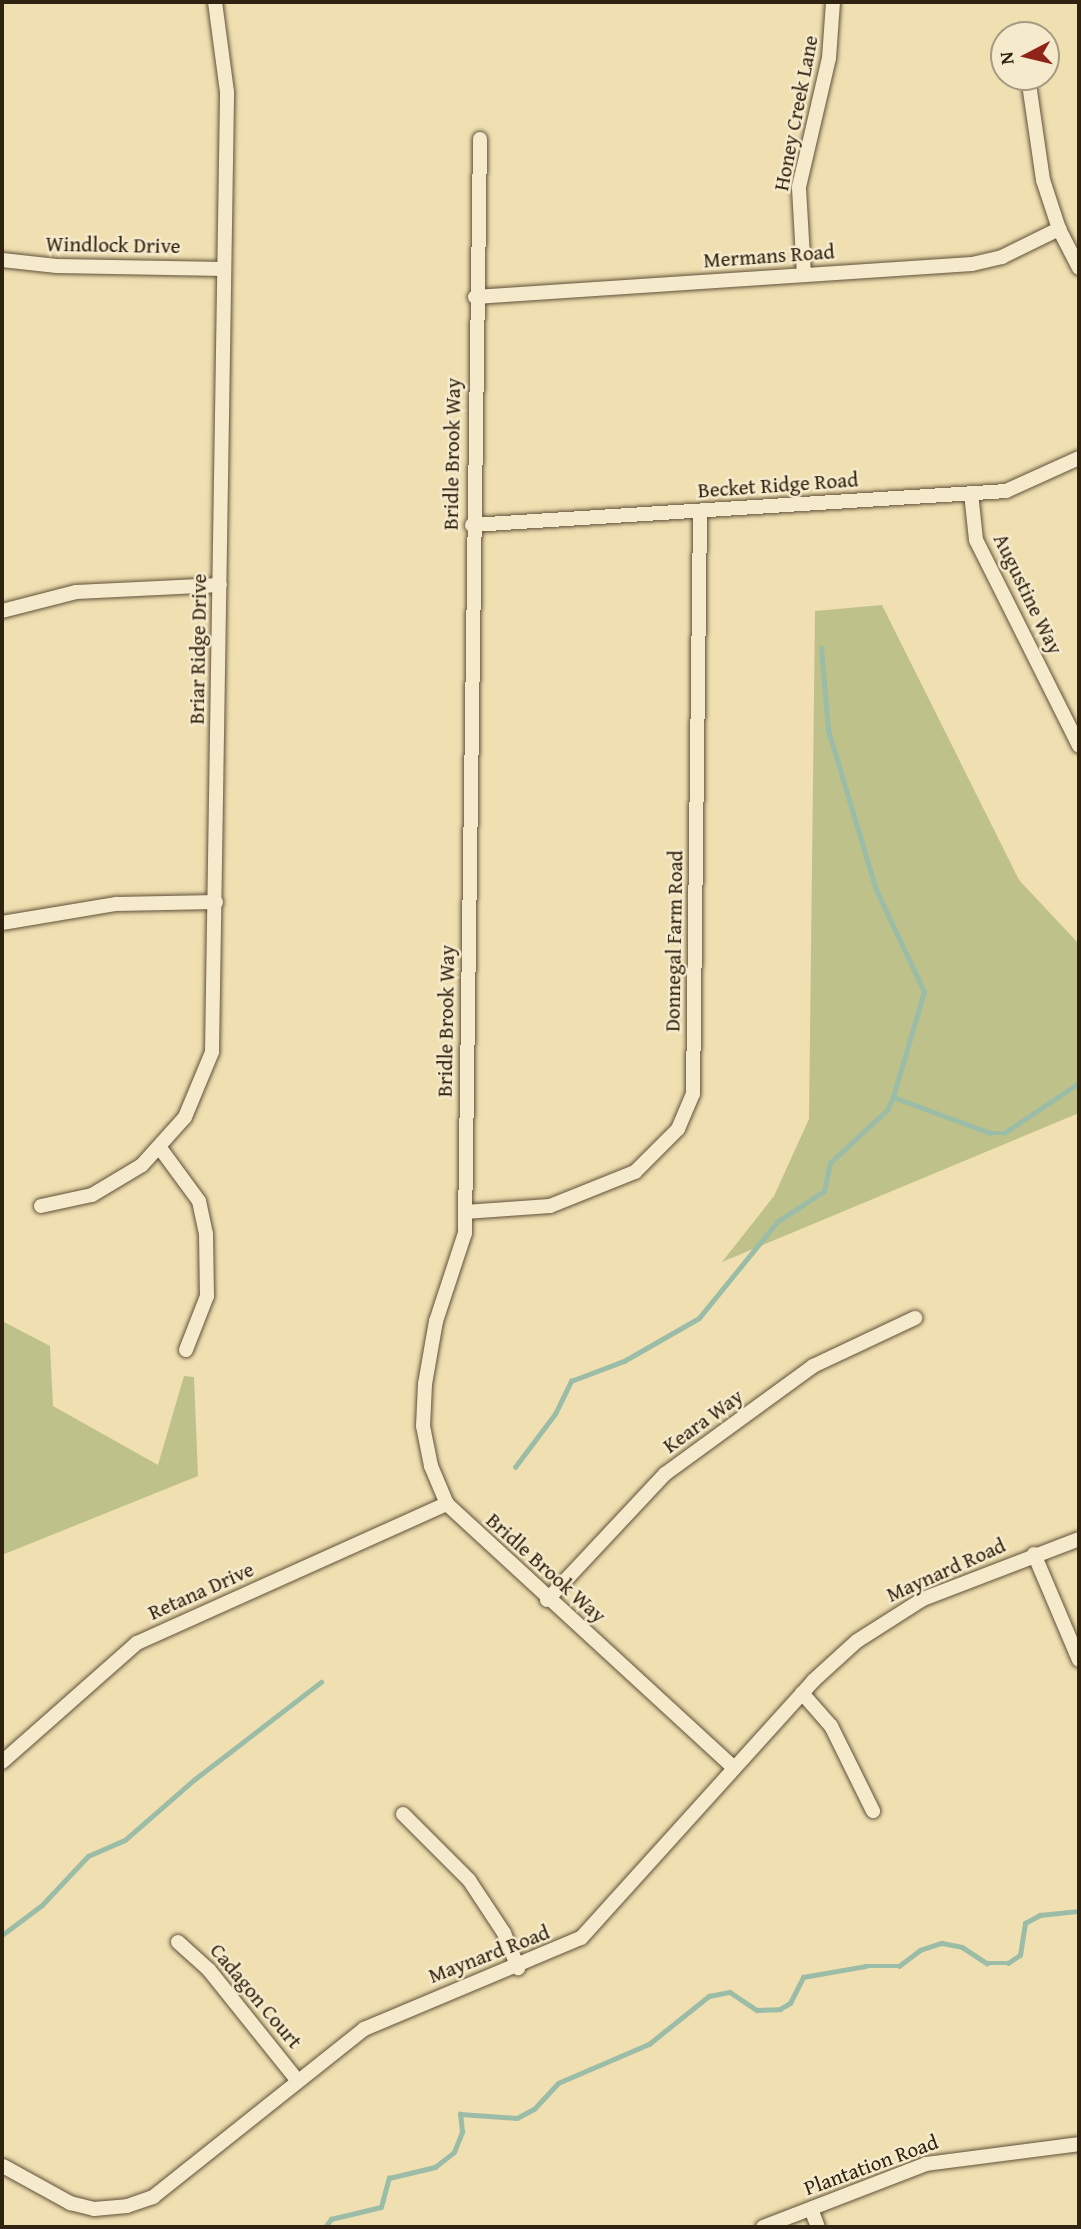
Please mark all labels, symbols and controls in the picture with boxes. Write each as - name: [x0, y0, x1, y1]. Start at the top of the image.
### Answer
- north arrow: [990, 21, 1060, 91]
- street label: Honey Creek Lane: [769, 33, 823, 193]
- text: N: [991, 50, 1021, 66]
- street label: Windlock Drive: [45, 231, 181, 259]
- street label: Mermans Road: [703, 239, 835, 273]
- street label: Bridle Brook Way: [438, 378, 466, 530]
- street label: Becket Ridge Road: [697, 467, 859, 503]
- street label: Augustine Way: [988, 529, 1068, 659]
- street label: Briar Ridge Drive: [184, 573, 212, 725]
- street label: Donnegal Farm Road: [660, 850, 688, 1032]
- street label: Bridle Brook Way: [432, 945, 460, 1097]
- street label: Keara Way: [658, 1384, 748, 1458]
- street label: Bridle Brook Way: [481, 1508, 611, 1628]
- street label: Maynard Road: [883, 1533, 1009, 1607]
- street label: Retana Drive: [144, 1557, 258, 1625]
- street label: Maynard Road: [425, 1919, 553, 1989]
- street label: Cadagon Court: [205, 1938, 307, 2054]
- street label: Plantation Road: [801, 2129, 941, 2201]

